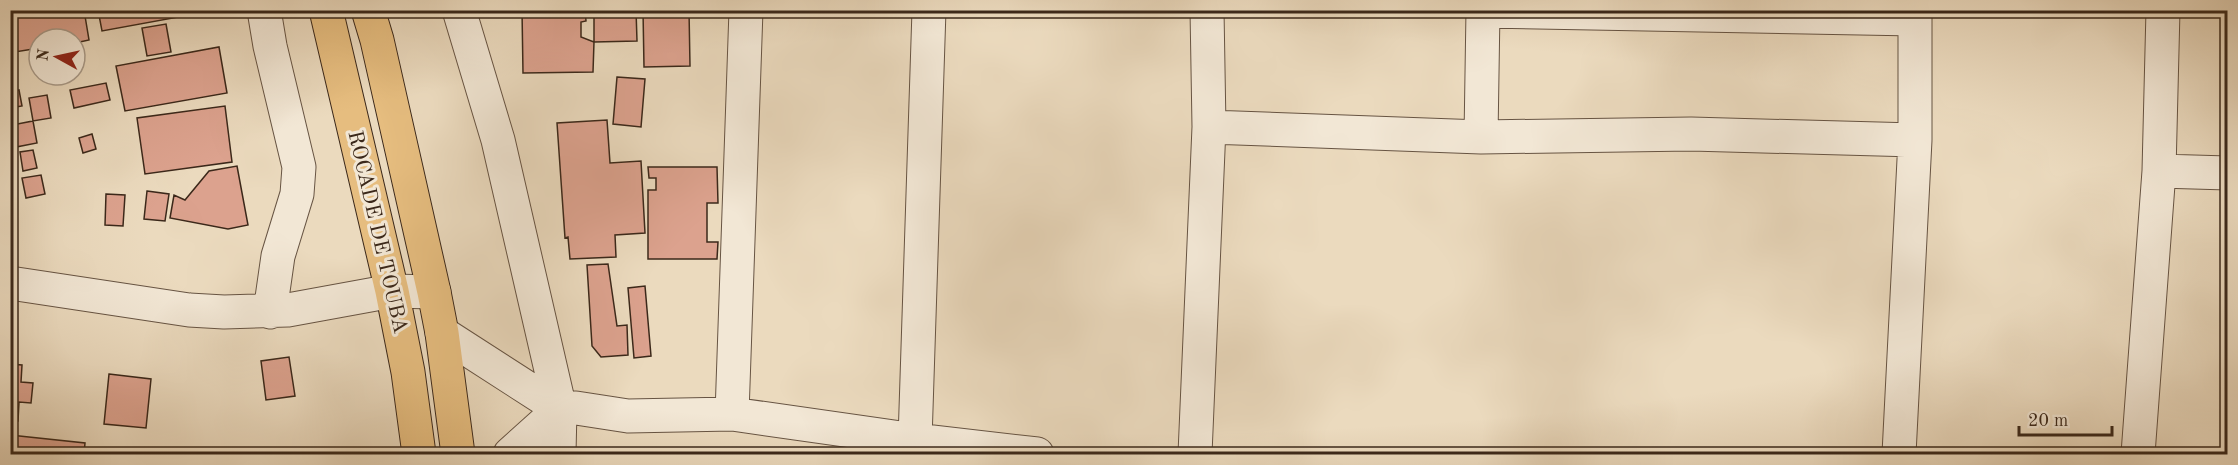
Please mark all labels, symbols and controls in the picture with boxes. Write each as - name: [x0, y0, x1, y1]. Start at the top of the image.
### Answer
- north arrow: [27, 27, 87, 87]
- text: N: [35, 47, 53, 62]
- street label: ROCADE DE TOUBA: [343, 129, 411, 335]
- scale bar: [2019, 399, 2112, 437]
- text: 20 m: [2028, 412, 2068, 430]

